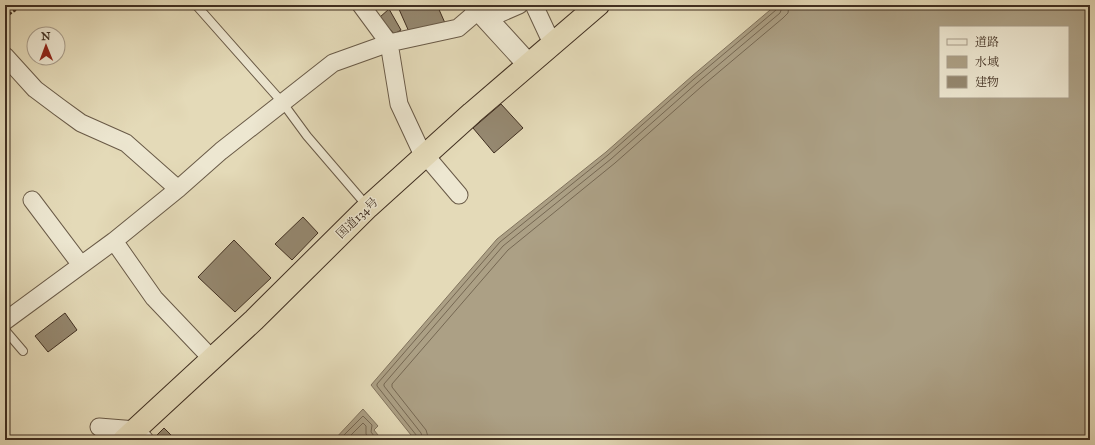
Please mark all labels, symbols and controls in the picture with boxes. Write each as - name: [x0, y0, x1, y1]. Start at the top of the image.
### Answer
- north arrow: [26, 26, 66, 66]
- legend: [939, 26, 1069, 98]
- text: N: [41, 30, 51, 43]
- text: 道路: [975, 35, 999, 49]
- text: 水域: [975, 55, 999, 69]
- text: 建物: [975, 75, 999, 89]
- street label: 国道134号: [333, 195, 381, 241]

